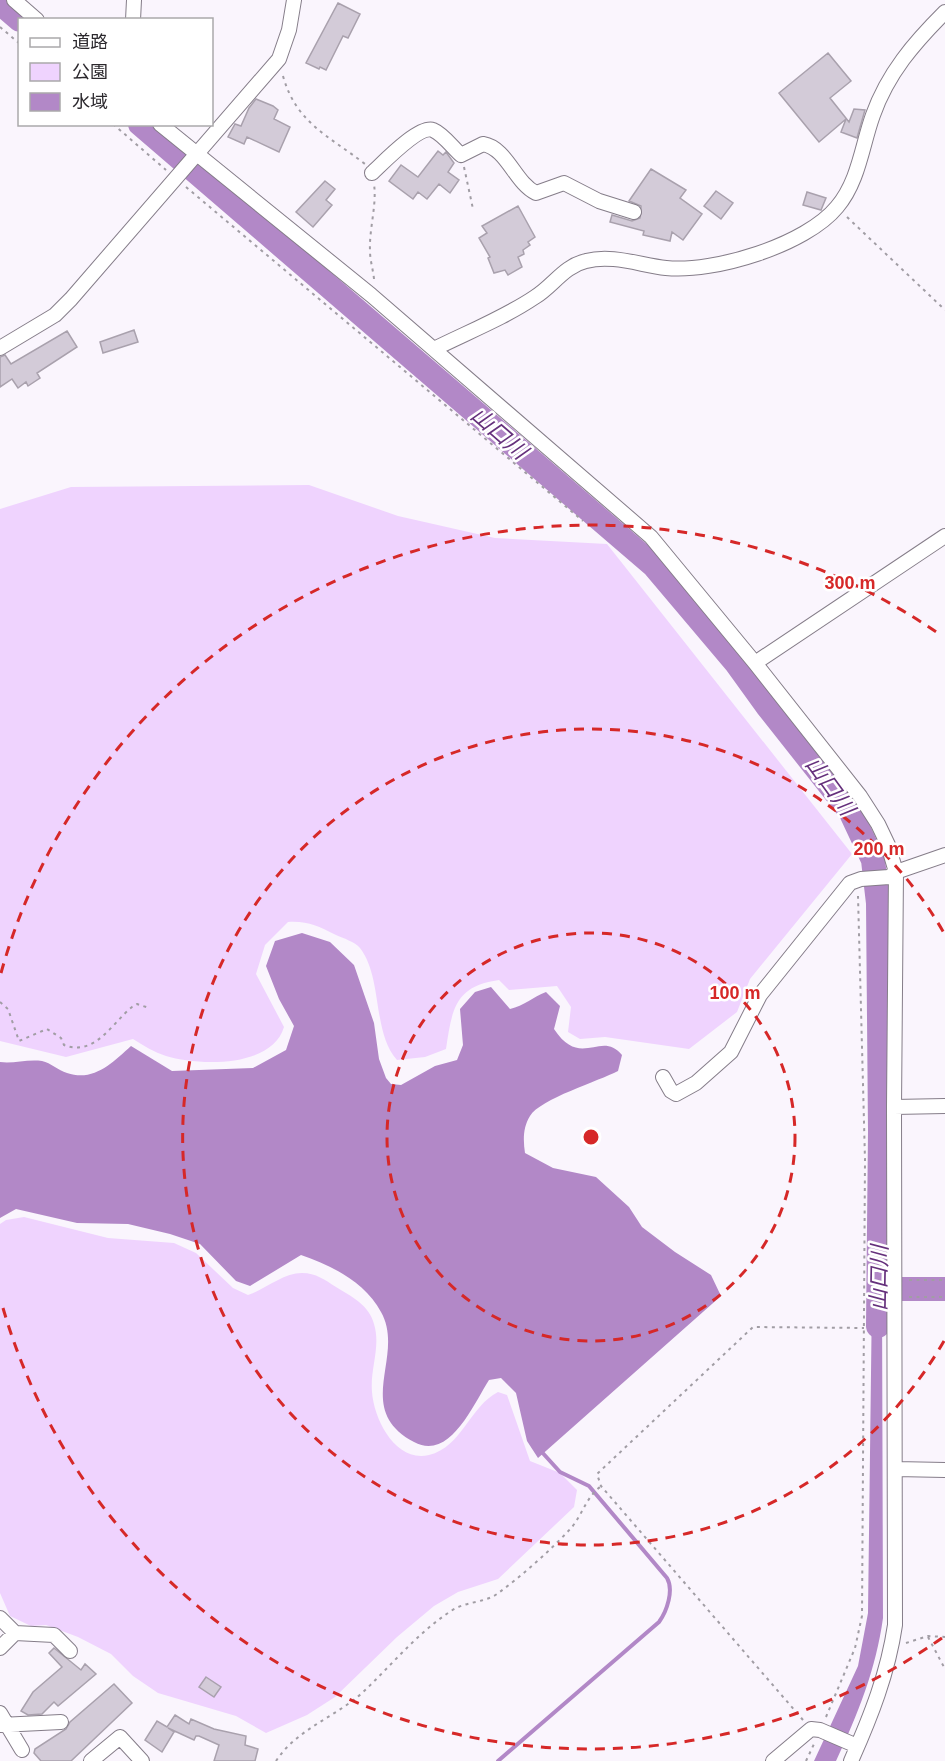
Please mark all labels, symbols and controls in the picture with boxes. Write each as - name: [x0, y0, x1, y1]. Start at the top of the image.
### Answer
- legend: [18, 18, 213, 126]
- text: 道路: [72, 32, 108, 52]
- text: 公園: [72, 62, 108, 82]
- text: 水域: [72, 92, 108, 112]
- water label: 山口川: [466, 402, 534, 465]
- text: 300 m: [824, 573, 876, 593]
- water label: 山口川: [800, 752, 861, 822]
- text: 200 m: [853, 839, 905, 859]
- text: 100 m: [709, 983, 761, 1003]
- centre of rings: [581, 1127, 601, 1147]
- water label: 山口川: [866, 1243, 892, 1311]

